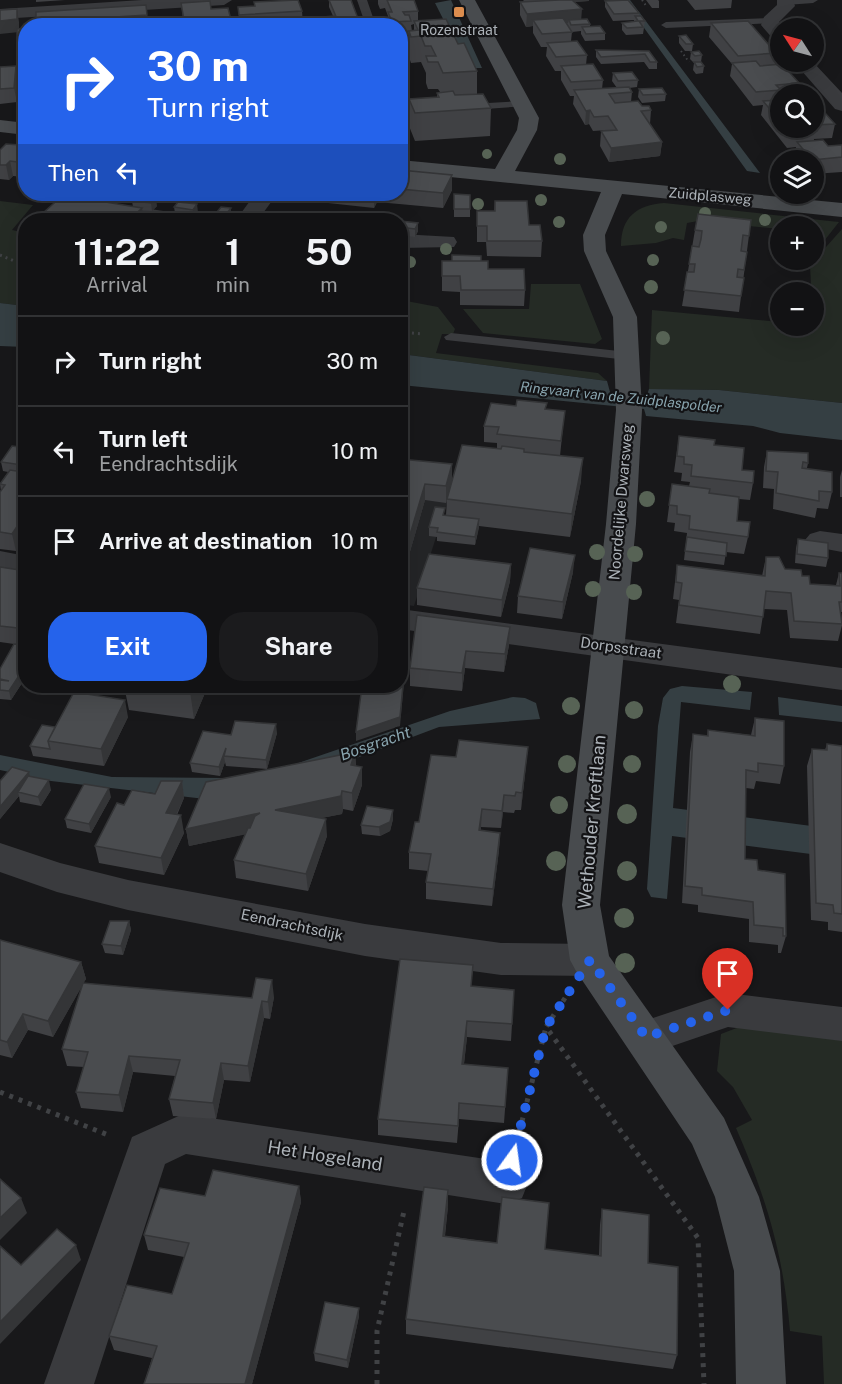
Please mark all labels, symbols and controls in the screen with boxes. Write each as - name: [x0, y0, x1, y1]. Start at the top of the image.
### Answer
- marker: Rozenstraat: [452, 5, 466, 19]
- north arrow: [770, 18, 824, 72]
- map controls: [770, 18, 824, 336]
- place label: Rozenstraat: [420, 22, 498, 38]
- text: 30 m: [147, 41, 249, 90]
- icon: right: [48, 42, 126, 120]
- button: search: [770, 84, 824, 138]
- text: Turn right: [147, 91, 270, 123]
- button: layers: [770, 150, 824, 204]
- icon: left: [111, 156, 144, 189]
- text: Then: [48, 160, 99, 186]
- street label: Zuidplasweg: [668, 184, 753, 208]
- button: +: [770, 216, 824, 270]
- text: 11:22: [73, 231, 160, 273]
- text: 1: [225, 231, 240, 273]
- text: 50: [305, 231, 353, 273]
- text: Arrival: [86, 273, 148, 297]
- text: min: [216, 273, 250, 297]
- text: m: [320, 273, 337, 297]
- button: −: [770, 282, 824, 336]
- icon: right: [48, 345, 81, 378]
- text: Turn right: [99, 348, 202, 374]
- text: 30 m: [326, 348, 378, 374]
- water label: Ringvaart van de Zuidplaspolder: [519, 378, 723, 416]
- street label: Noordelijke Dwarsweg: [605, 423, 636, 581]
- text: Turn left: [99, 426, 188, 452]
- icon: left: [48, 435, 81, 468]
- text: 10 m: [331, 438, 378, 464]
- text: Eendrachtsdijk: [99, 452, 238, 476]
- icon: arrive: [48, 525, 81, 558]
- text: Arrive at destination: [99, 528, 312, 554]
- text: 10 m: [331, 528, 378, 554]
- button: Exit: [48, 612, 207, 681]
- button: Share: [219, 612, 378, 681]
- street label: Dorpsstraat: [579, 633, 663, 662]
- water label: Bosgracht: [337, 723, 413, 764]
- street label: Wethouder Kreftlaan: [573, 734, 610, 910]
- street label: Eendrachtsdijk: [239, 905, 345, 944]
- pin: [702, 948, 753, 1010]
- icon: arrive: [711, 957, 744, 990]
- position arrow: [480, 1128, 544, 1192]
- street label: Het Hogeland: [266, 1136, 384, 1175]

